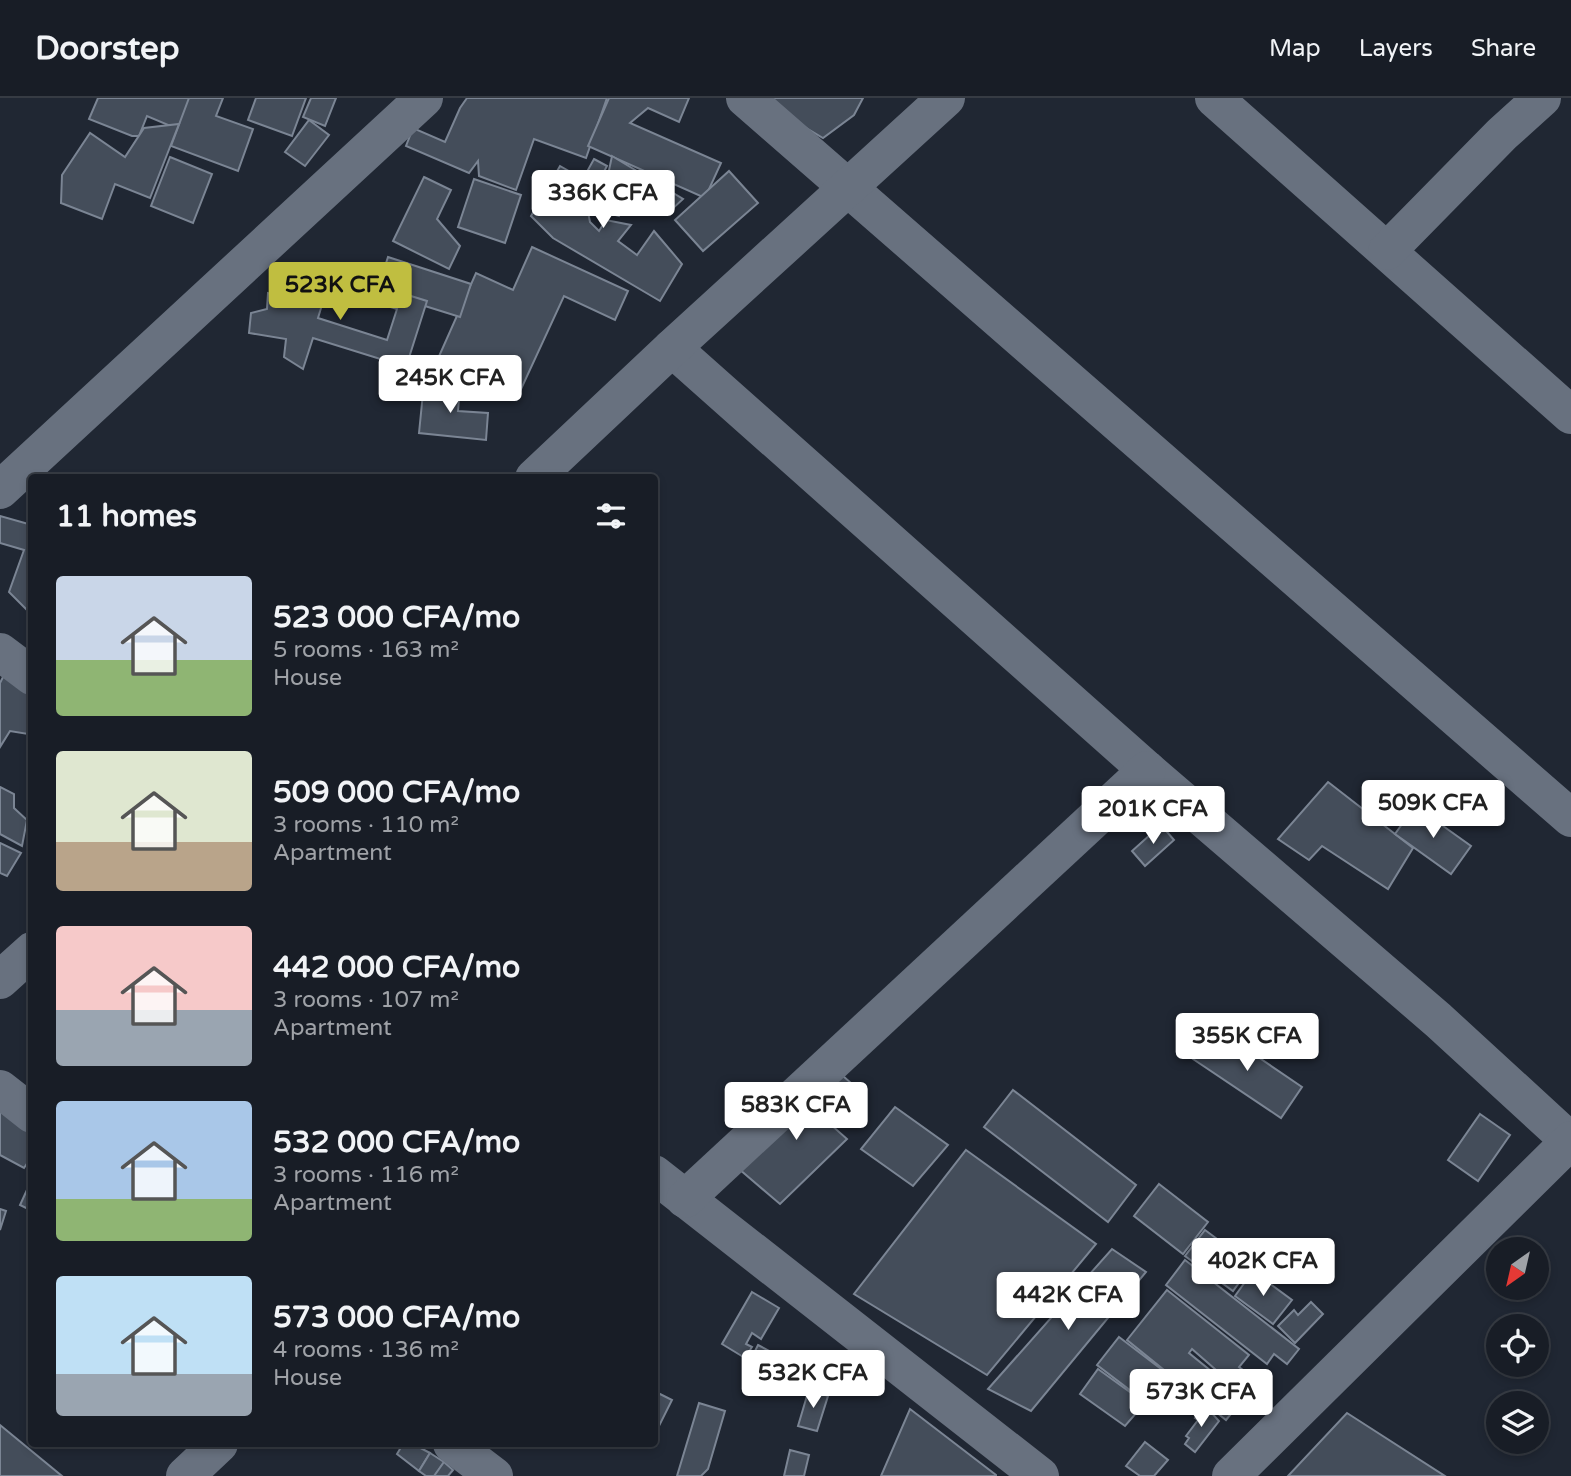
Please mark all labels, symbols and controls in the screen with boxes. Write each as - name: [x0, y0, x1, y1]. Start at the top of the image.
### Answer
- text: Doorstep: [35, 29, 180, 68]
- text: Map: [1269, 34, 1321, 63]
- text: Layers: [1359, 34, 1433, 63]
- text: Share: [1471, 34, 1536, 63]
- pin: 336K CFA: [531, 170, 675, 230]
- text: 336K CFA: [548, 179, 658, 207]
- pin: 523K CFA: [268, 262, 412, 322]
- text: 523K CFA: [285, 271, 395, 299]
- pin: 245K CFA: [378, 356, 522, 415]
- text: 245K CFA: [395, 364, 505, 392]
- icon: filters: [592, 497, 630, 535]
- text: 11 homes: [56, 498, 197, 535]
- text: 523 000 CFA/mo: [273, 599, 520, 636]
- icon: home: [112, 604, 196, 688]
- text: 5 rooms · 163 m²: [273, 636, 459, 664]
- text: House: [273, 664, 342, 692]
- text: 509 000 CFA/mo: [273, 774, 520, 811]
- icon: home: [112, 779, 196, 863]
- pin: 509K CFA: [1361, 780, 1505, 840]
- pin: 201K CFA: [1081, 786, 1225, 846]
- text: 509K CFA: [1378, 789, 1488, 817]
- text: 201K CFA: [1098, 795, 1208, 823]
- text: 3 rooms · 110 m²: [273, 811, 459, 839]
- text: Apartment: [273, 839, 392, 867]
- text: 442 000 CFA/mo: [273, 949, 520, 986]
- icon: home: [112, 954, 196, 1038]
- text: 3 rooms · 107 m²: [273, 986, 459, 1014]
- text: Apartment: [273, 1014, 392, 1042]
- pin: 355K CFA: [1175, 1014, 1319, 1073]
- text: 355K CFA: [1192, 1022, 1302, 1050]
- pin: 583K CFA: [724, 1082, 868, 1142]
- text: 583K CFA: [741, 1091, 851, 1119]
- text: 532 000 CFA/mo: [273, 1124, 520, 1161]
- icon: home: [112, 1129, 196, 1213]
- text: 3 rooms · 116 m²: [273, 1161, 459, 1189]
- text: Apartment: [273, 1189, 392, 1217]
- north arrow: [1486, 1237, 1549, 1300]
- map controls: [1486, 1237, 1549, 1454]
- pin: 402K CFA: [1191, 1238, 1335, 1298]
- text: 402K CFA: [1208, 1247, 1318, 1275]
- pin: 442K CFA: [996, 1272, 1140, 1332]
- text: 442K CFA: [1013, 1281, 1123, 1309]
- text: 573 000 CFA/mo: [273, 1299, 520, 1336]
- icon: home: [112, 1304, 196, 1388]
- button: locate: [1486, 1314, 1549, 1377]
- text: 4 rooms · 136 m²: [273, 1336, 459, 1364]
- pin: 532K CFA: [741, 1350, 885, 1410]
- text: 532K CFA: [758, 1359, 868, 1387]
- text: House: [273, 1364, 342, 1392]
- pin: 573K CFA: [1129, 1370, 1273, 1429]
- text: 573K CFA: [1146, 1378, 1256, 1406]
- button: layers: [1486, 1391, 1549, 1454]

